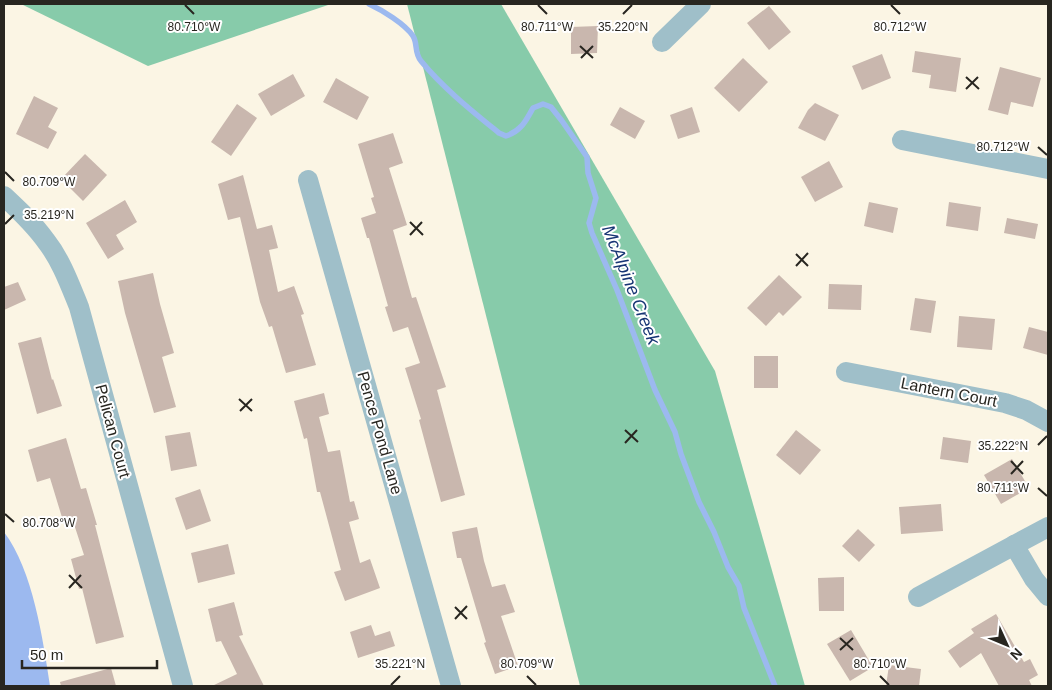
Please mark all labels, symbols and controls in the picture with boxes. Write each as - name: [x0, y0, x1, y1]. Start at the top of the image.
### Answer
- text: 80.710°W: [168, 20, 221, 34]
- text: 80.711°W: [521, 20, 574, 34]
- text: 35.220°N: [598, 20, 648, 34]
- text: 80.712°W: [874, 20, 927, 34]
- text: 80.712°W: [977, 140, 1030, 154]
- text: 80.709°W: [23, 175, 76, 189]
- text: 35.219°N: [24, 208, 74, 222]
- water label: McAlpine Creek: [598, 222, 664, 349]
- street label: Pence Pond Lane: [354, 370, 406, 497]
- street label: Lantern Court: [899, 374, 999, 410]
- street label: Pelican Court: [92, 382, 134, 480]
- text: 35.222°N: [978, 439, 1028, 453]
- text: 80.711°W: [977, 481, 1030, 495]
- text: 80.708°W: [23, 516, 76, 530]
- north arrow: [982, 620, 1032, 670]
- scale bar: [22, 638, 158, 670]
- text: N: [1007, 645, 1026, 663]
- text: 50 m: [30, 646, 63, 663]
- text: 35.221°N: [375, 657, 425, 671]
- text: 80.709°W: [501, 657, 554, 671]
- text: 80.710°W: [854, 657, 907, 671]

